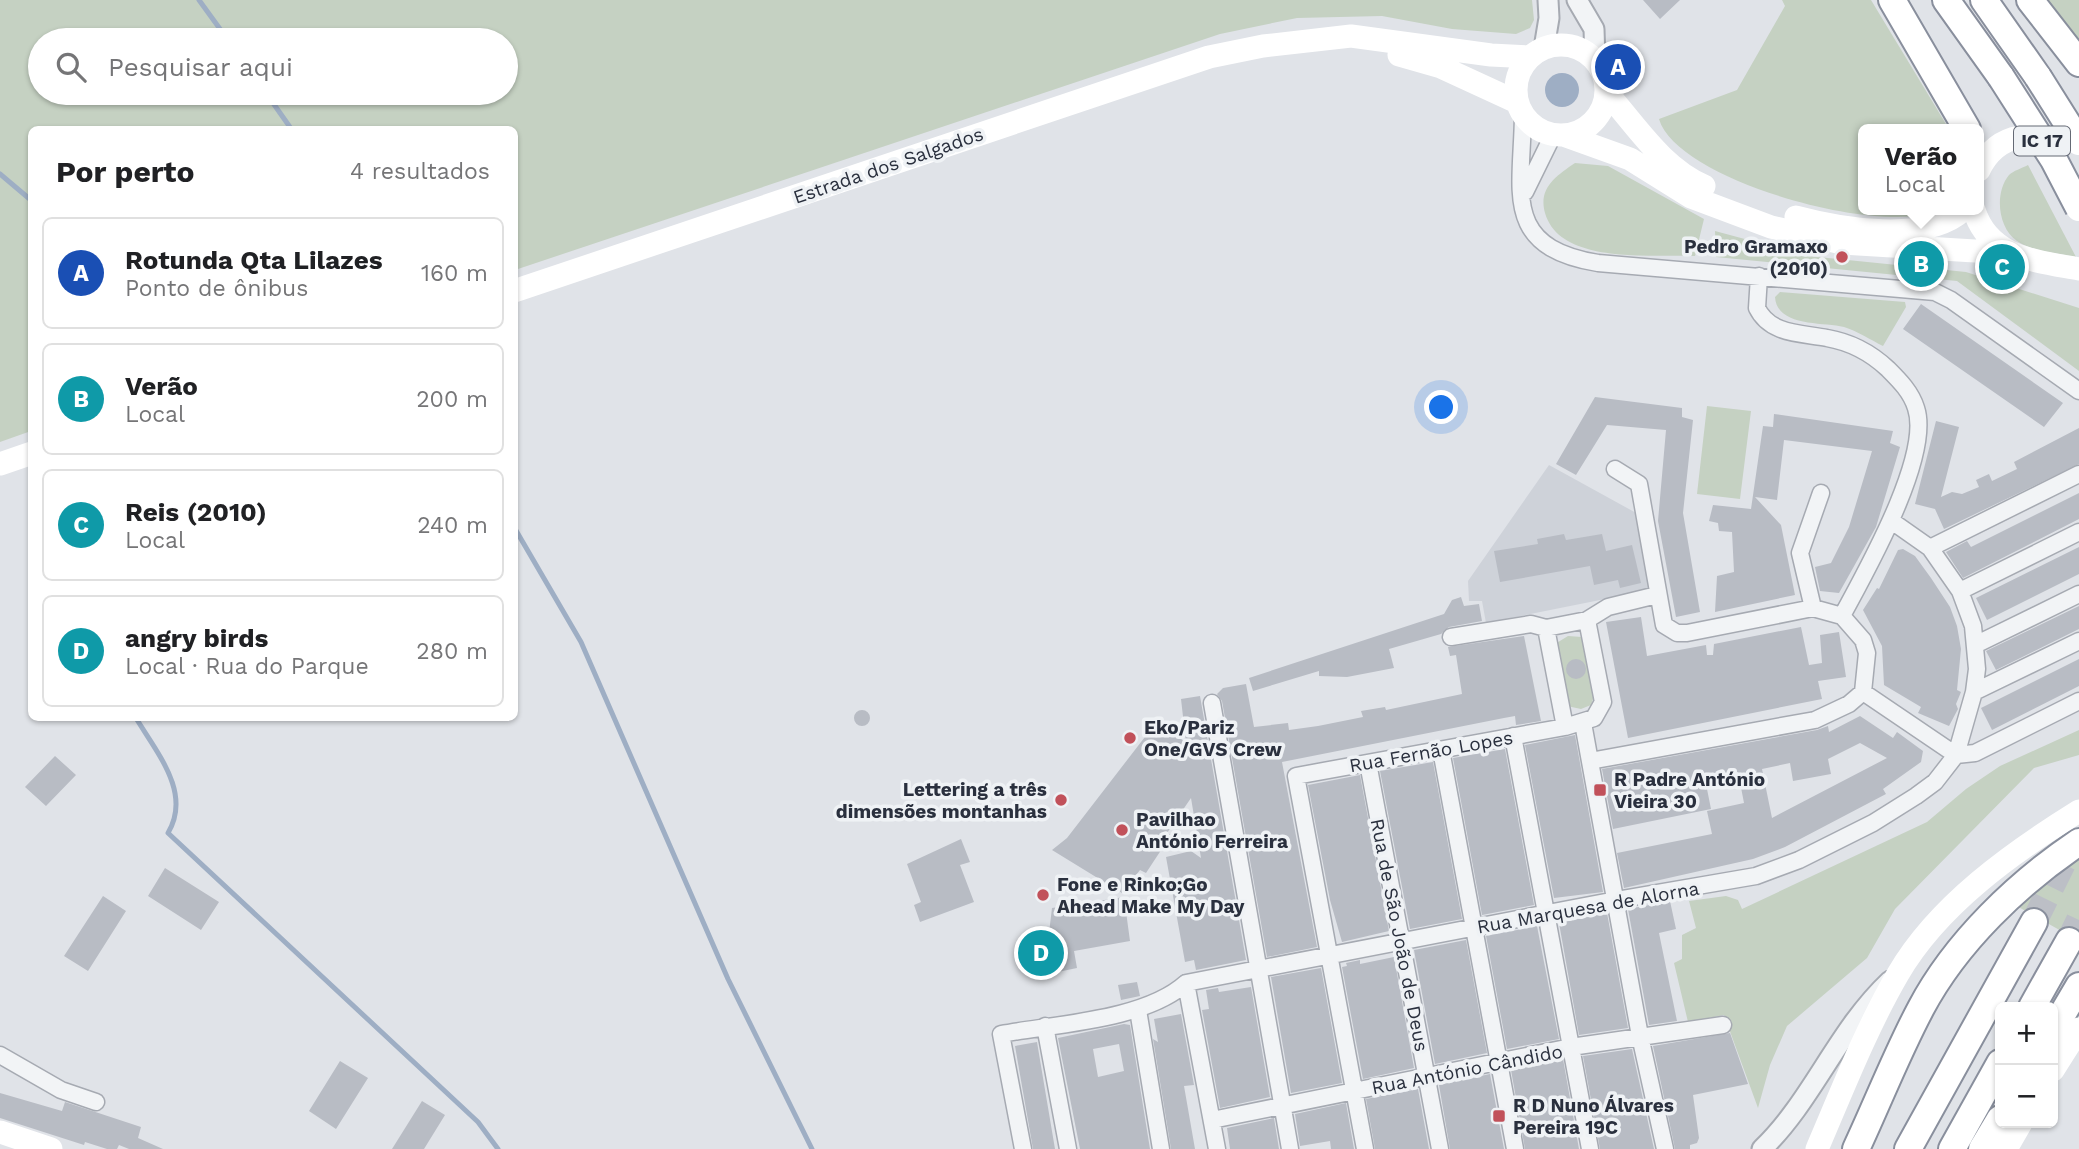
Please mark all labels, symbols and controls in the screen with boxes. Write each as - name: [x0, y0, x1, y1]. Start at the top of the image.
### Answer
- search box: [28, 28, 518, 105]
- pin: A: [1595, 41, 1641, 93]
- icon: search: [52, 48, 90, 86]
- text: Pesquisar aqui: [108, 52, 293, 82]
- street label: Estrada dos Salgados: [790, 122, 986, 209]
- popup: [1858, 124, 1984, 215]
- road number: IC 17: [2014, 126, 2070, 156]
- text: Verão: [1885, 141, 1957, 171]
- text: Por perto: [56, 154, 194, 189]
- text: 4 resultados: [350, 158, 490, 185]
- text: Local: [1885, 171, 1945, 198]
- place label: Pedro Gramaxo (2010): [1684, 235, 1828, 280]
- pin: B: [1898, 238, 1944, 290]
- pin: C: [1979, 241, 2025, 293]
- text: Rotunda Qta Lilazes: [125, 245, 383, 275]
- marker: Pedro Gramaxo (2010): [1834, 249, 1850, 265]
- text: A: [73, 260, 89, 287]
- text: 160 m: [421, 260, 488, 287]
- text: Ponto de ônibus: [125, 275, 308, 302]
- text: Verão: [125, 371, 198, 401]
- text: B: [73, 386, 89, 413]
- text: 200 m: [416, 386, 488, 413]
- your location: [1424, 390, 1458, 424]
- text: Local: [125, 401, 185, 428]
- text: Reis (2010): [125, 497, 267, 527]
- text: C: [73, 512, 89, 539]
- text: 240 m: [417, 512, 488, 539]
- text: Local: [125, 527, 185, 554]
- text: angry birds: [125, 623, 268, 653]
- text: D: [73, 638, 89, 665]
- text: 280 m: [416, 638, 488, 665]
- text: Local · Rua do Parque: [125, 653, 369, 680]
- place label: Eko/Pariz One/GVS Crew: [1144, 716, 1282, 761]
- street label: Rua Fernão Lopes: [1347, 726, 1515, 777]
- marker: Eko/Pariz One/GVS Crew: [1122, 730, 1138, 746]
- place label: R Padre António Vieira 30: [1614, 768, 1765, 813]
- place label: Lettering a três dimensões montanhas: [836, 778, 1047, 823]
- marker: R Padre António Vieira 30: [1592, 782, 1608, 798]
- marker: Lettering a três dimensões montanhas: [1053, 792, 1069, 808]
- place label: Pavilhao António Ferreira: [1136, 808, 1288, 853]
- street label: Rua de São João de Deus: [1366, 817, 1433, 1054]
- marker: Pavilhao António Ferreira: [1114, 822, 1130, 838]
- place label: Fone e Rinko;Go Ahead Make My Day: [1057, 873, 1245, 918]
- street label: Rua Marquesa de Alorna: [1475, 877, 1701, 938]
- marker: Fone e Rinko;Go Ahead Make My Day: [1035, 887, 1051, 903]
- pin: D: [1018, 927, 1064, 979]
- map controls: [1995, 1002, 2058, 1128]
- button: +: [1995, 1002, 2058, 1065]
- street label: Rua António Cândido: [1370, 1040, 1565, 1099]
- button: −: [1995, 1065, 2058, 1128]
- place label: R D Nuno Álvares Pereira 19C: [1513, 1094, 1674, 1139]
- marker: R D Nuno Álvares Pereira 19C: [1491, 1108, 1507, 1124]

